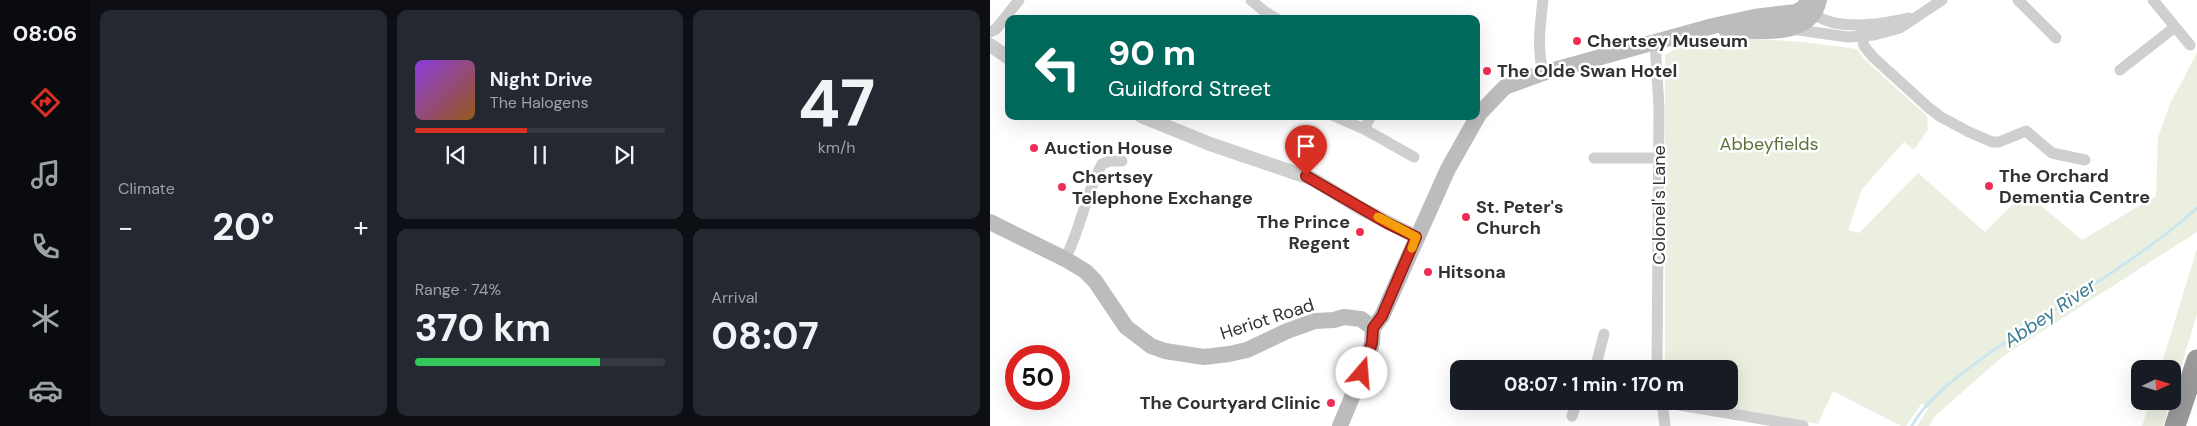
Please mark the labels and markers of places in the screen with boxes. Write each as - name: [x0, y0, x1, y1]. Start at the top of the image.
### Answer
- place label: Chertsey Museum: [1587, 29, 1748, 53]
- marker: Chertsey Museum: [1571, 35, 1583, 47]
- place label: The Olde Swan Hotel: [1497, 59, 1677, 83]
- marker: The Olde Swan Hotel: [1481, 65, 1493, 77]
- pin: [1285, 125, 1327, 176]
- place label: Auction House: [1044, 136, 1173, 160]
- marker: Auction House: [1028, 142, 1040, 154]
- place label: The Orchard Dementia Centre: [1999, 164, 2150, 209]
- place label: Chertsey Telephone Exchange: [1072, 165, 1253, 210]
- marker: The Orchard Dementia Centre: [1983, 180, 1995, 192]
- marker: Chertsey Telephone Exchange: [1056, 181, 1068, 193]
- place label: St. Peter's Church: [1476, 195, 1564, 240]
- place label: The Prince Regent: [1257, 210, 1350, 255]
- marker: St. Peter's Church: [1460, 211, 1472, 223]
- marker: The Prince Regent: [1354, 226, 1366, 238]
- place label: Hitsona: [1438, 260, 1506, 284]
- marker: Hitsona: [1422, 266, 1434, 278]
- place label: The Courtyard Clinic: [1140, 391, 1321, 415]
- marker: The Courtyard Clinic: [1325, 397, 1337, 409]

